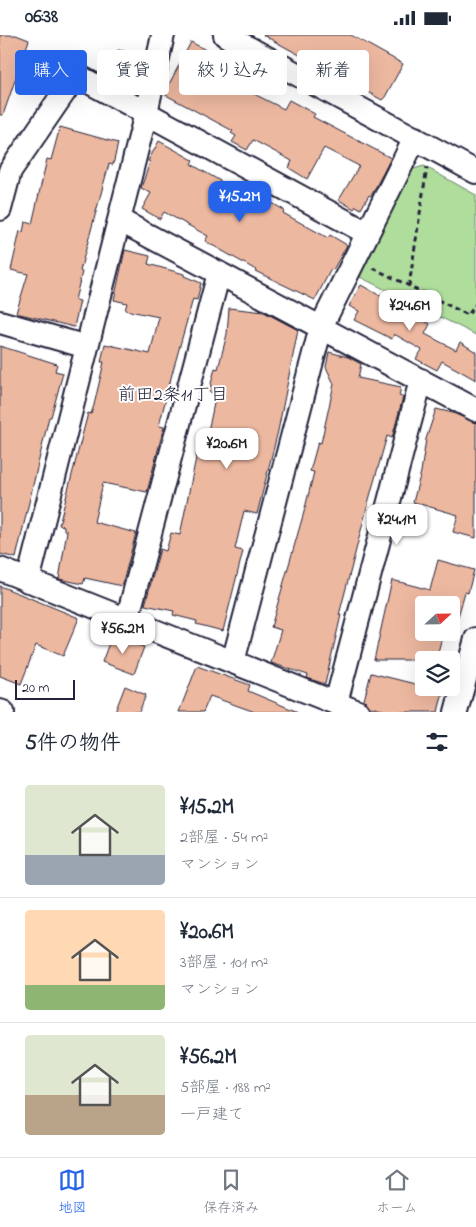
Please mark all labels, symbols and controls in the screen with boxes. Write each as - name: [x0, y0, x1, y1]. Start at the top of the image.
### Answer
- text: 06:38: [25, 4, 58, 31]
- chip: 購入: [15, 50, 87, 95]
- chip: 賃貸: [97, 50, 169, 95]
- chip: 絞り込み: [179, 50, 287, 95]
- chip: 新着: [297, 50, 369, 95]
- pin: ¥15.2M: [199, 181, 281, 223]
- text: ¥15.2M: [219, 185, 261, 209]
- pin: ¥24.6M: [369, 289, 451, 332]
- text: ¥24.6M: [390, 294, 430, 318]
- district label: 前田2条11丁目: [118, 383, 228, 409]
- pin: ¥20.6M: [186, 427, 268, 470]
- text: ¥20.6M: [206, 432, 248, 456]
- pin: ¥24.1M: [356, 503, 438, 546]
- text: ¥24.1M: [378, 508, 416, 532]
- north arrow: [415, 596, 460, 641]
- map controls: [415, 596, 460, 696]
- pin: ¥56.2M: [82, 613, 164, 655]
- text: ¥56.2M: [101, 617, 145, 641]
- button: layers: [415, 651, 460, 696]
- scale bar: [15, 677, 75, 700]
- text: 20 m: [22, 678, 49, 699]
- icon: filters: [423, 728, 451, 756]
- text: 5件の物件: [25, 729, 121, 759]
- text: ¥15.2M: [180, 793, 234, 823]
- icon: home: [65, 805, 125, 865]
- text: 2部屋 · 54 m²: [180, 826, 268, 850]
- text: マンション: [180, 853, 259, 877]
- text: ¥20.6M: [180, 918, 234, 948]
- icon: home: [65, 930, 125, 990]
- text: 3部屋 · 101 m²: [180, 951, 268, 975]
- text: マンション: [180, 978, 259, 1002]
- text: ¥56.2M: [180, 1043, 237, 1073]
- icon: home: [65, 1055, 125, 1115]
- text: 5部屋 · 188 m²: [180, 1076, 271, 1100]
- text: 一戸建て: [180, 1103, 244, 1127]
- tab: 地図: [58, 1166, 86, 1219]
- tab: 保存済み: [203, 1166, 259, 1219]
- tab: ホーム: [376, 1166, 418, 1219]

